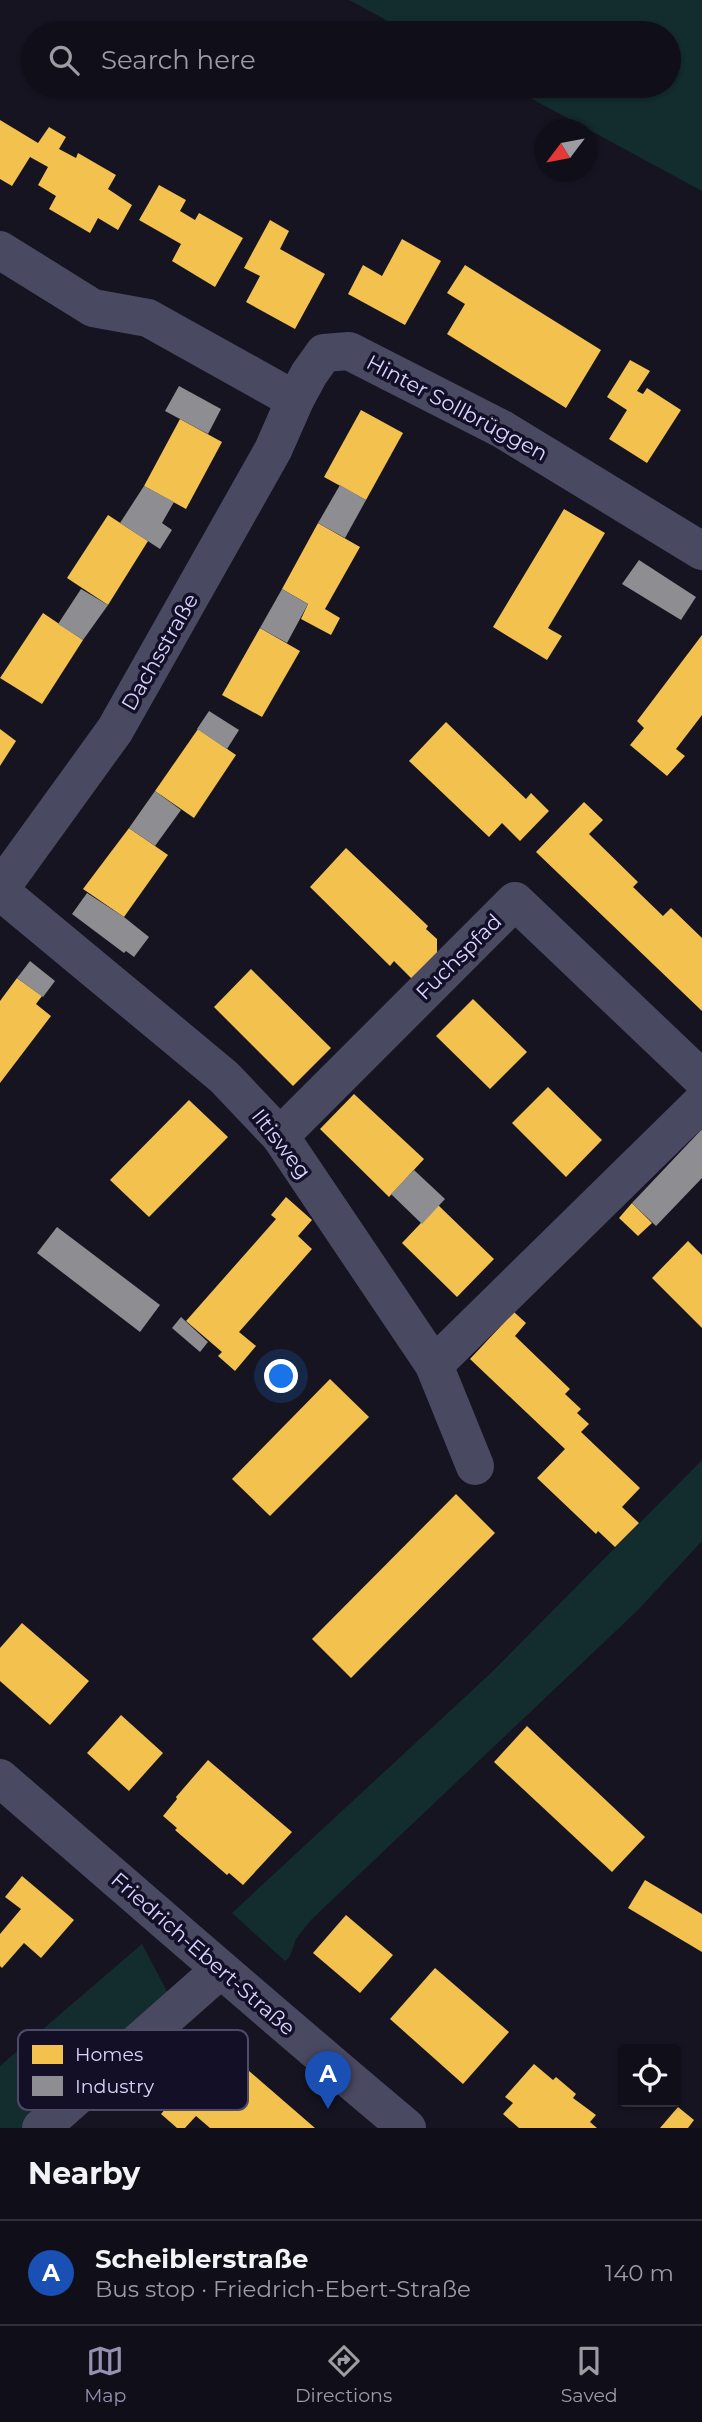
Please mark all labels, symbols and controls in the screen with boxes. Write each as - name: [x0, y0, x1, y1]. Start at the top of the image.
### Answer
- search box: [21, 21, 681, 98]
- icon: search: [45, 41, 83, 79]
- text: Search here: [101, 44, 256, 76]
- north arrow: [534, 119, 597, 182]
- street label: Hinter Sollbrüggen: [362, 349, 552, 466]
- street label: Dachsstraße: [116, 589, 203, 715]
- street label: Fuchspfad: [411, 909, 507, 1005]
- street label: Iltisweg: [247, 1104, 316, 1183]
- your location: [264, 1359, 298, 1393]
- street label: Friedrich-Ebert-Straße: [106, 1867, 300, 2040]
- legend: [18, 2030, 248, 2110]
- text: Homes: [75, 2043, 143, 2066]
- map controls: [618, 2044, 681, 2107]
- button: locate: [618, 2044, 681, 2107]
- pin: A: [305, 2051, 351, 2109]
- text: Industry: [75, 2075, 155, 2098]
- text: Nearby: [28, 2155, 140, 2192]
- text: Scheiblerstraße: [95, 2243, 308, 2275]
- text: A: [42, 2259, 60, 2287]
- text: 140 m: [605, 2259, 674, 2287]
- text: Bus stop · Friedrich-Ebert-Straße: [95, 2275, 471, 2303]
- tab: Map: [84, 2342, 126, 2407]
- tab: Directions: [295, 2342, 392, 2407]
- tab: Saved: [561, 2342, 618, 2407]

